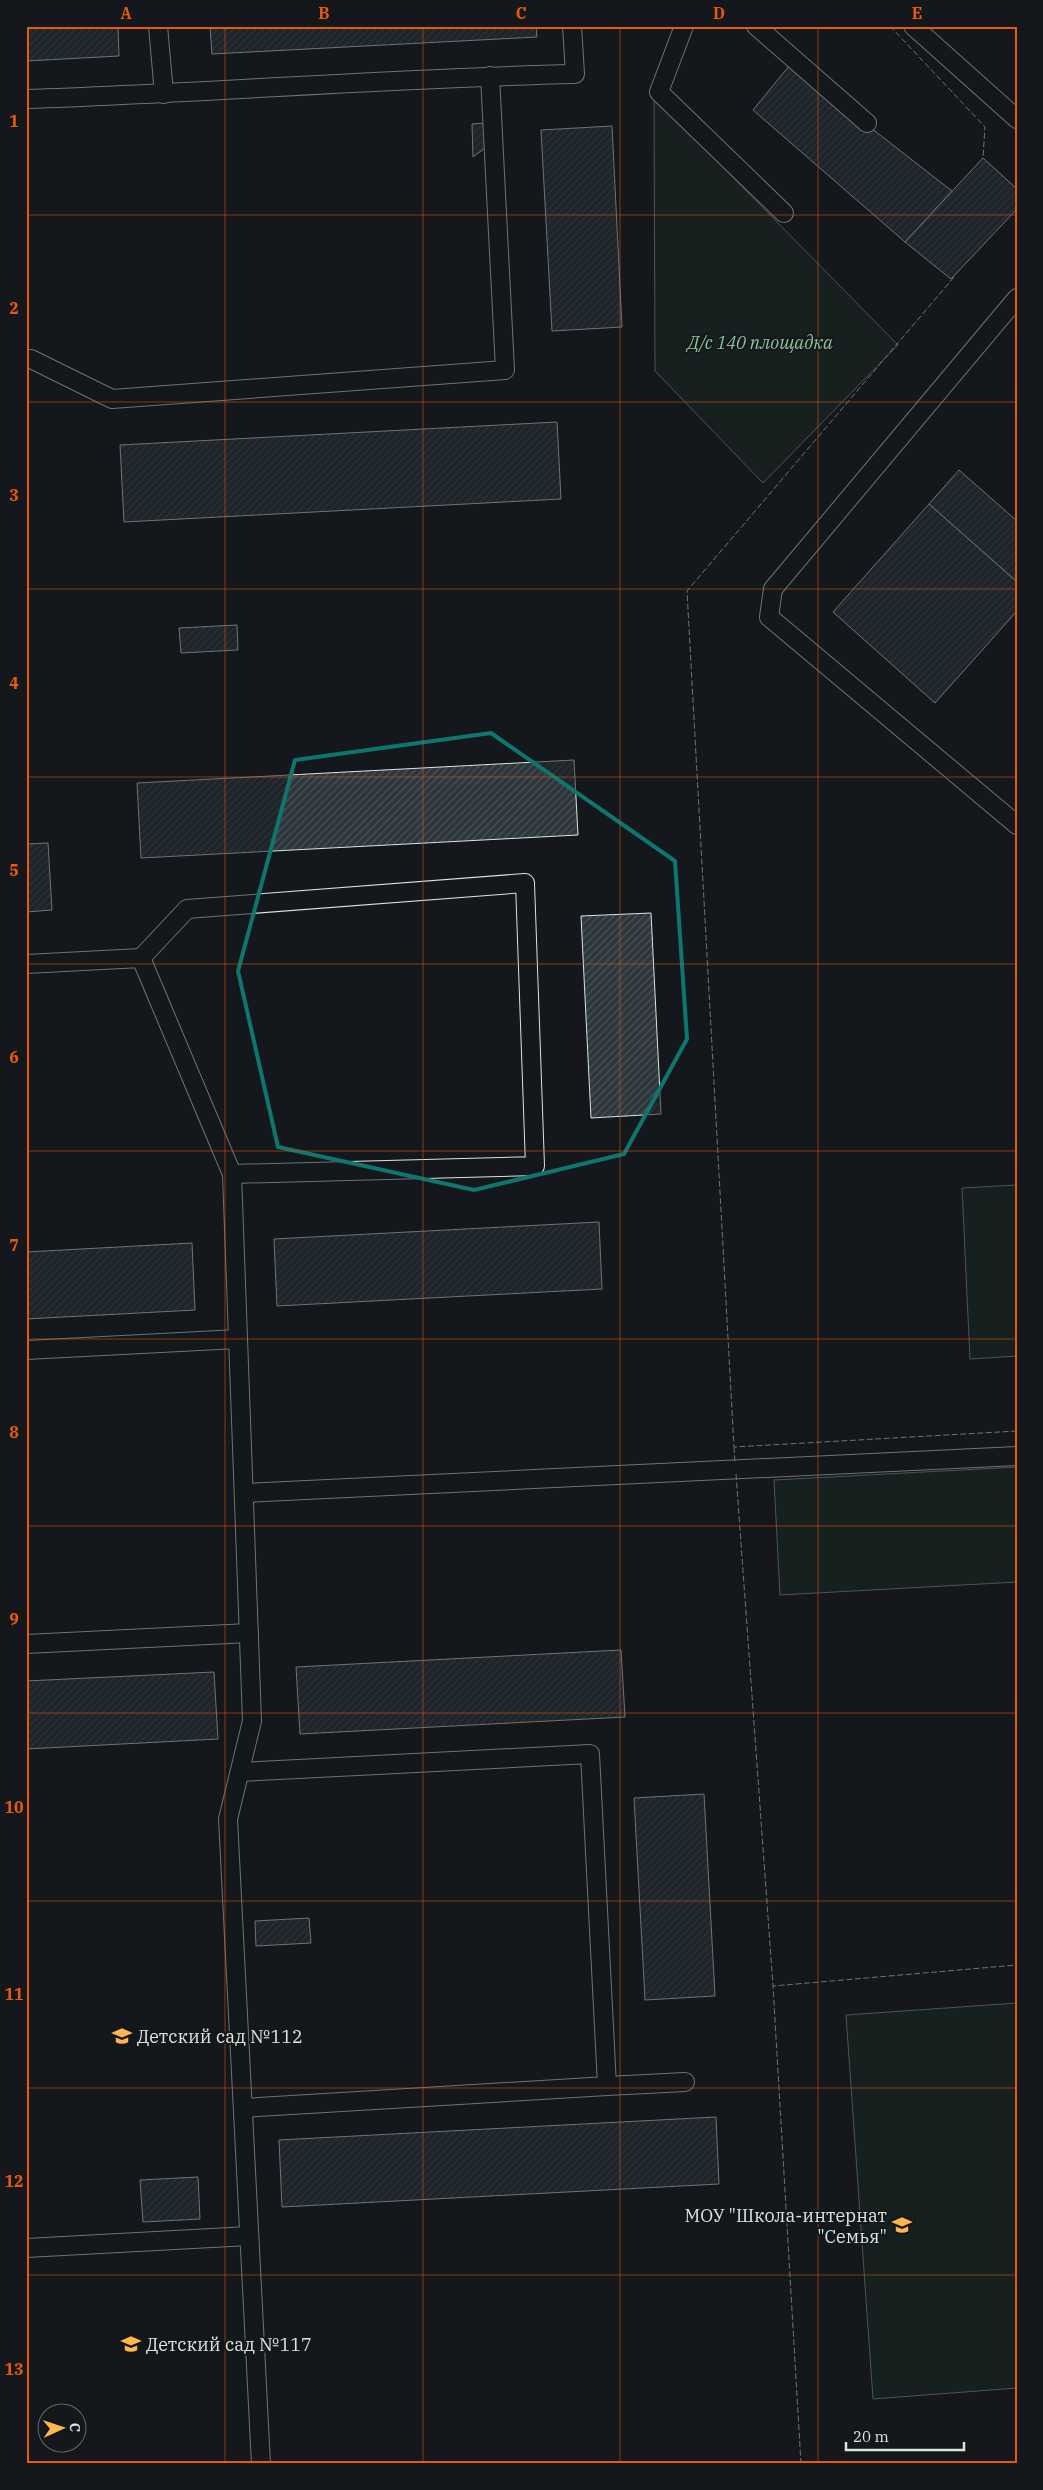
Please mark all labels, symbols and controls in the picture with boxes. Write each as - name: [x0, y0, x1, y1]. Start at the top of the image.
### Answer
- text: A: [120, 3, 132, 23]
- text: B: [318, 3, 330, 23]
- text: C: [516, 3, 526, 23]
- text: D: [713, 3, 725, 23]
- text: E: [912, 3, 922, 23]
- text: 1: [9, 111, 19, 131]
- text: 2: [9, 298, 19, 318]
- park label: Д/с 140 площадка: [685, 331, 833, 354]
- text: 3: [9, 485, 19, 505]
- text: 4: [9, 673, 19, 693]
- text: 5: [9, 860, 19, 880]
- text: 6: [9, 1047, 19, 1067]
- text: 7: [9, 1235, 19, 1255]
- text: 8: [9, 1422, 19, 1442]
- text: 9: [9, 1609, 19, 1629]
- text: 10: [4, 1797, 24, 1817]
- text: 11: [4, 1984, 24, 2004]
- school or university icon: Детский сад №112: [111, 2025, 133, 2047]
- place label: Детский сад №112: [137, 2025, 303, 2048]
- text: 12: [4, 2171, 24, 2191]
- place label: МОУ "Школа-интернат "Семья": [685, 2204, 887, 2248]
- school or university icon: МОУ "Школа-интернат "Семья": [891, 2214, 913, 2236]
- school or university icon: Детский сад №117: [120, 2333, 142, 2355]
- place label: Детский сад №117: [146, 2333, 312, 2356]
- text: 13: [4, 2359, 24, 2379]
- north arrow: [38, 2402, 88, 2452]
- scale bar: [846, 2420, 963, 2452]
- text: С: [66, 2422, 84, 2432]
- text: 20 m: [853, 2427, 889, 2446]

